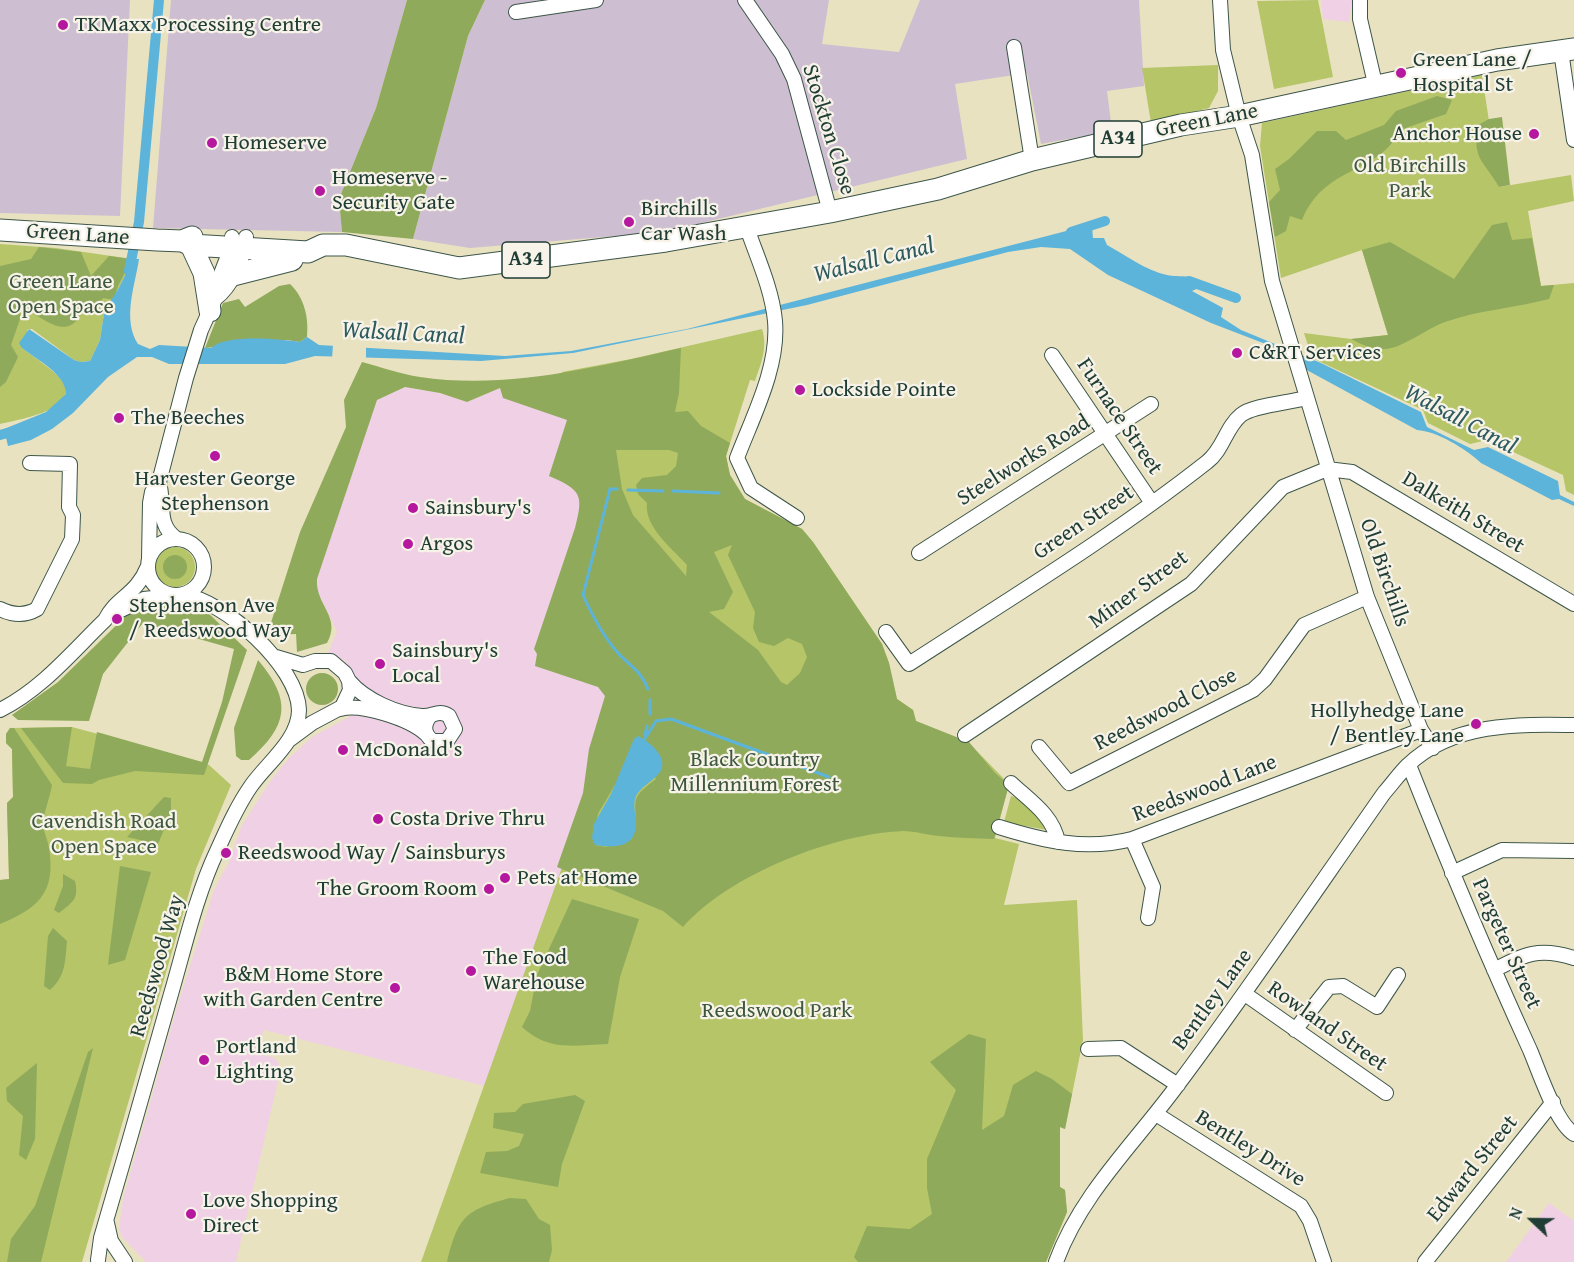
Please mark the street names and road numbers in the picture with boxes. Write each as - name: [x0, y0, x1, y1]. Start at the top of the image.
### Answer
- street label: Stockton Close: [796, 62, 860, 198]
- street label: Green Lane: [1154, 98, 1260, 144]
- road number: A34: [1094, 121, 1142, 157]
- street label: Green Lane: [26, 218, 130, 252]
- road number: A34: [502, 242, 550, 278]
- street label: Furnace Street: [1070, 354, 1168, 480]
- street label: Steelworks Road: [953, 410, 1095, 512]
- street label: Dalkeith Street: [1397, 466, 1529, 560]
- street label: Green Street: [1029, 480, 1139, 566]
- street label: Old Birchills: [1353, 515, 1415, 631]
- street label: Miner Street: [1084, 545, 1194, 635]
- street label: Reedswood Close: [1090, 663, 1242, 757]
- street label: Reedswood Lane: [1129, 749, 1281, 829]
- street label: Pargeter Street: [1465, 875, 1547, 1013]
- street label: Reedswood Way: [125, 892, 191, 1040]
- street label: Bentley Lane: [1167, 944, 1259, 1056]
- street label: Rowland Street: [1262, 976, 1392, 1078]
- street label: Bentley Drive: [1190, 1105, 1310, 1193]
- street label: Edward Street: [1422, 1110, 1524, 1228]

